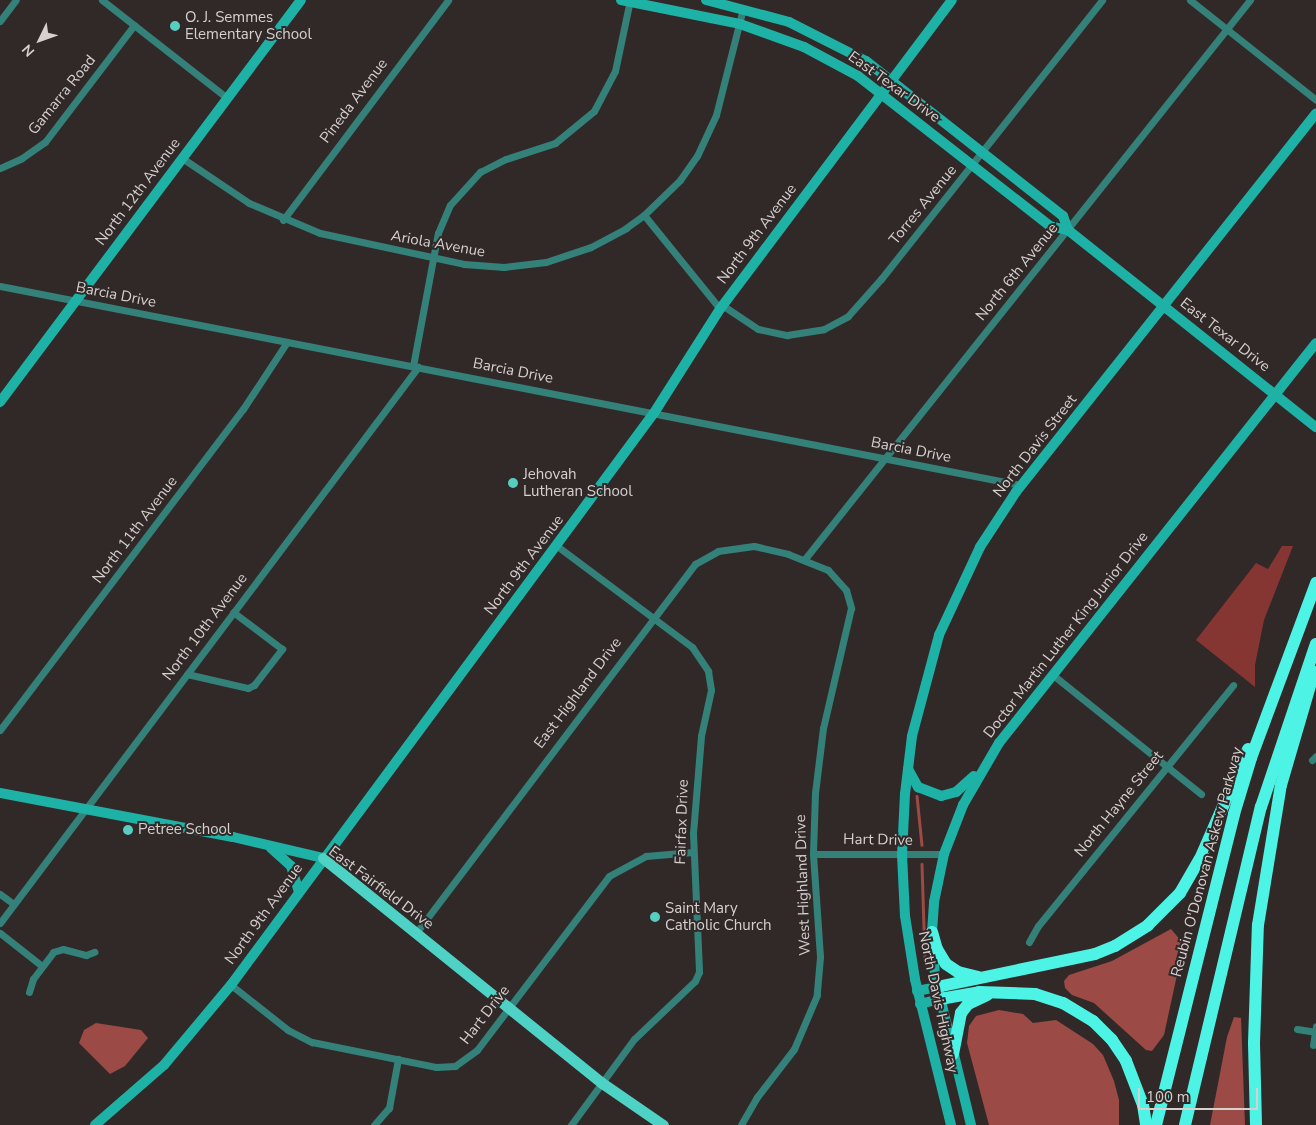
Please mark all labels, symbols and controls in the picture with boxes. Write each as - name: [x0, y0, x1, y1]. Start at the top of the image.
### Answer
- place label: O. J. Semmes Elementary School: [185, 8, 312, 43]
- north arrow: [15, 15, 65, 65]
- marker: O. J. Semmes Elementary School: [169, 20, 181, 32]
- text: N: [18, 40, 39, 61]
- street label: East Texar Drive: [845, 48, 943, 126]
- street label: Gamarra Road: [24, 52, 100, 138]
- street label: Pineda Avenue: [316, 55, 392, 147]
- street label: North 12th Avenue: [92, 135, 184, 249]
- street label: Torres Avenue: [885, 162, 961, 248]
- street label: North 9th Avenue: [714, 180, 800, 288]
- street label: North 6th Avenue: [972, 220, 1062, 324]
- street label: Ariola Avenue: [389, 227, 487, 261]
- street label: Barcia Drive: [74, 278, 158, 312]
- street label: East Texar Drive: [1176, 294, 1274, 376]
- street label: Barcia Drive: [471, 354, 555, 388]
- street label: North Davis Street: [989, 391, 1081, 501]
- street label: Barcia Drive: [869, 433, 953, 467]
- place label: Jehovah Lutheran School: [523, 465, 633, 500]
- street label: North 11th Avenue: [89, 473, 181, 587]
- marker: Jehovah Lutheran School: [507, 477, 519, 489]
- street label: North 9th Avenue: [481, 511, 567, 619]
- street label: Doctor Martin Luther King Junior Drive: [980, 528, 1152, 742]
- street label: North 10th Avenue: [159, 570, 251, 684]
- street label: East Highland Drive: [530, 634, 626, 752]
- street label: Reubin O'Donovan Askew Parkway: [1168, 745, 1246, 979]
- street label: North Hayne Street: [1071, 747, 1167, 861]
- street label: Fairfax Drive: [672, 779, 692, 865]
- street label: West Highland Drive: [792, 814, 814, 956]
- place label: Petree School: [138, 821, 231, 839]
- marker: Petree School: [122, 824, 134, 836]
- street label: Hart Drive: [843, 830, 913, 850]
- street label: East Fairfield Drive: [325, 843, 437, 933]
- street label: North 9th Avenue: [221, 860, 307, 968]
- place label: Saint Mary Catholic Church: [665, 899, 771, 934]
- marker: Saint Mary Catholic Church: [649, 911, 661, 923]
- street label: North Davis Highway: [914, 930, 962, 1074]
- street label: Hart Drive: [456, 982, 514, 1048]
- scale bar: [1141, 1078, 1261, 1110]
- text: 100 m: [1146, 1087, 1190, 1107]

